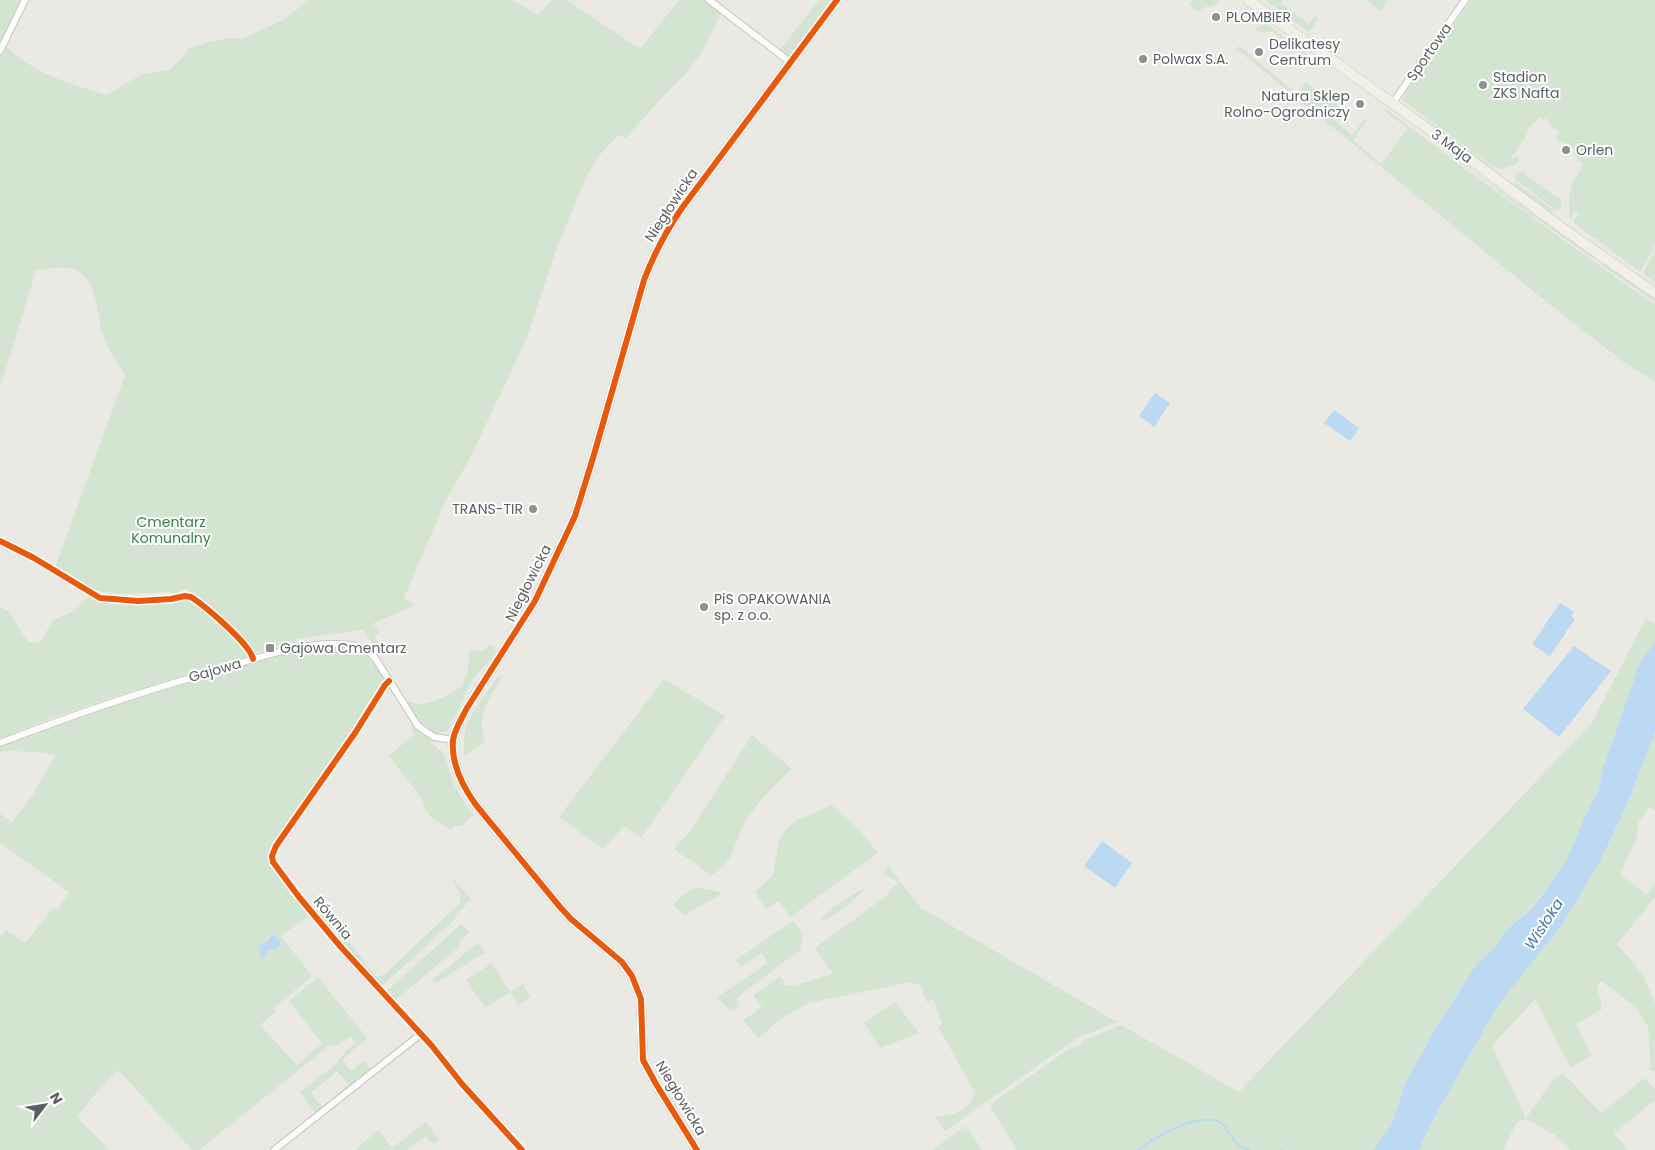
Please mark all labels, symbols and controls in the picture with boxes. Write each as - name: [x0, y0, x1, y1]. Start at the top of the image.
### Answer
- place label: PLOMBIER: [1226, 7, 1291, 27]
- marker: PLOMBIER: [1210, 11, 1222, 23]
- street label: Sportowa: [1402, 19, 1456, 85]
- place label: Delikatesy Centrum: [1269, 34, 1340, 70]
- marker: Delikatesy Centrum: [1253, 46, 1265, 58]
- place label: Polwax S.A.: [1153, 49, 1228, 69]
- marker: Polwax S.A.: [1137, 53, 1149, 65]
- place label: Stadion ZKS Nafta: [1493, 67, 1559, 103]
- marker: Stadion ZKS Nafta: [1477, 79, 1489, 91]
- place label: Natura Sklep Rolno-Ogrodniczy: [1224, 86, 1350, 122]
- marker: Natura Sklep Rolno-Ogrodniczy: [1354, 98, 1366, 110]
- street label: 3 Maja: [1427, 124, 1477, 168]
- place label: Orlen: [1576, 140, 1613, 160]
- marker: Orlen: [1560, 144, 1572, 156]
- street label: Niegłowicka: [640, 164, 702, 246]
- place label: TRANS-TIR: [452, 499, 523, 519]
- marker: TRANS-TIR: [527, 503, 539, 515]
- park label: Cmentarz Komunalny: [131, 512, 211, 548]
- street label: Niegłowicka: [500, 541, 556, 625]
- place label: PiS OPAKOWANIA sp. z o.o.: [714, 589, 831, 625]
- marker: PiS OPAKOWANIA sp. z o.o.: [698, 601, 710, 613]
- place label: Gajowa Cmentarz: [280, 638, 407, 658]
- marker: Gajowa Cmentarz: [264, 642, 276, 654]
- street label: Gajowa: [186, 653, 244, 687]
- street label: Równia: [309, 892, 357, 944]
- water label: Wisłoka: [1519, 894, 1568, 954]
- street label: Niegłowicka: [651, 1057, 711, 1139]
- north arrow: [20, 1080, 70, 1130]
- text: N: [45, 1089, 67, 1108]

